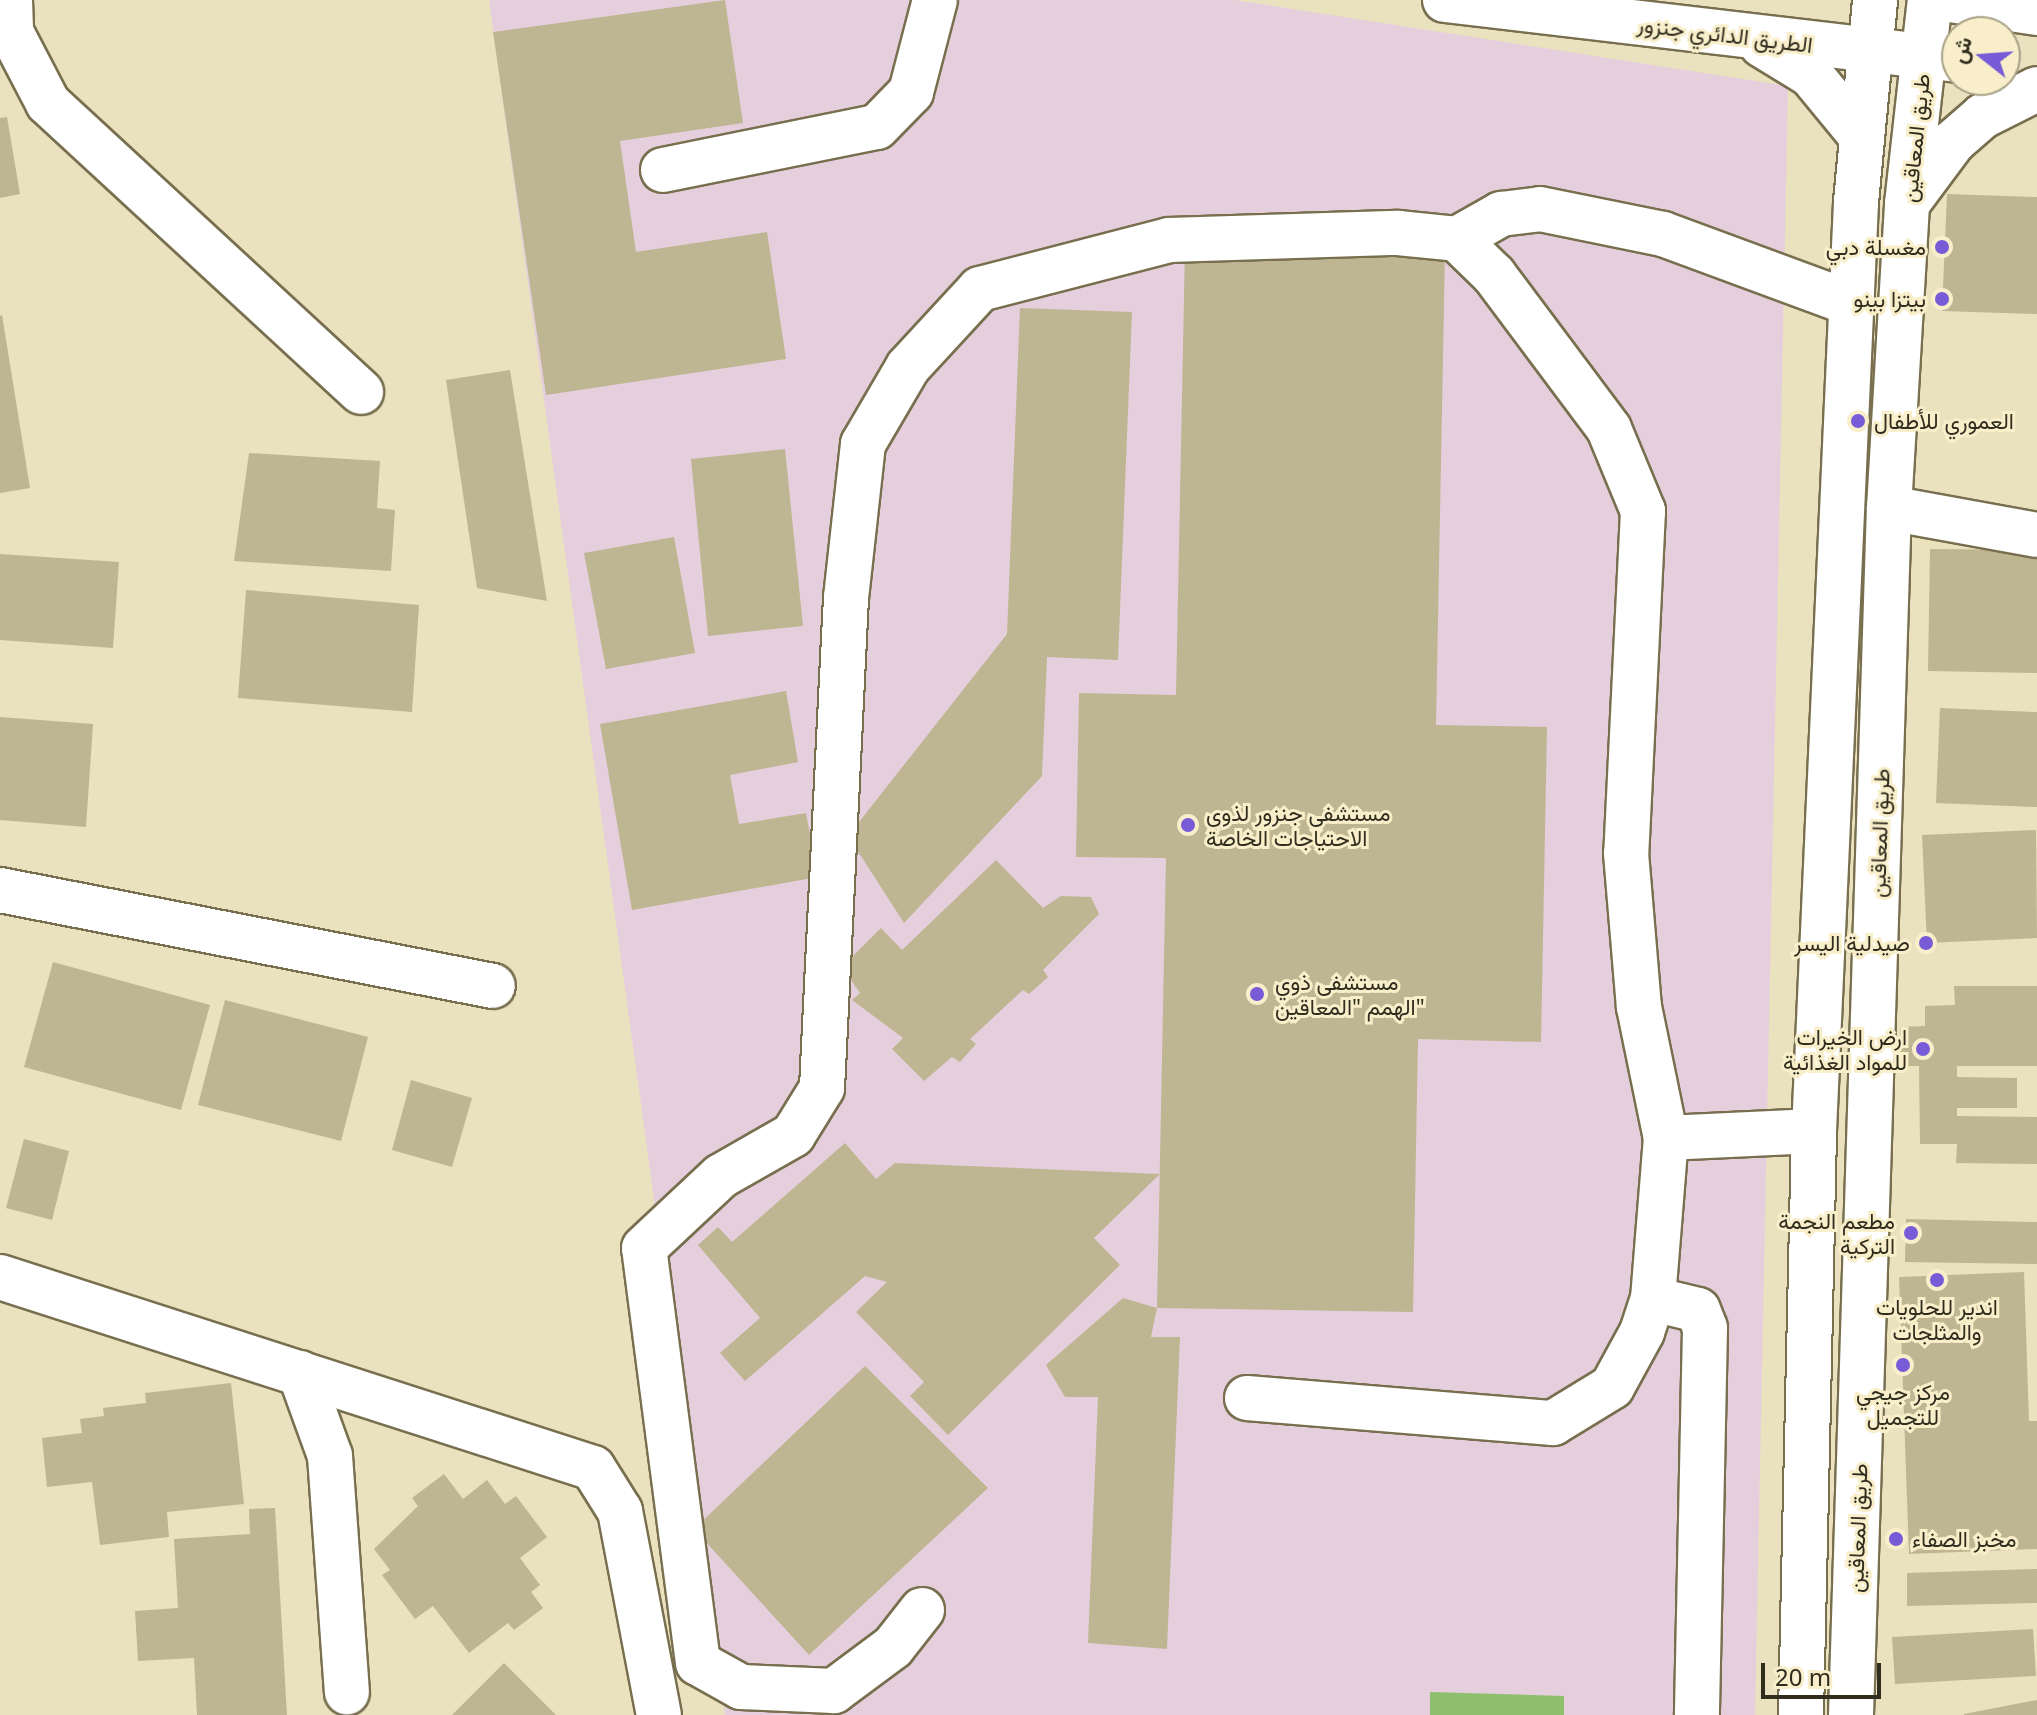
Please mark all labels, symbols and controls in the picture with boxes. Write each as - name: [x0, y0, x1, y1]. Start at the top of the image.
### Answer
- street label: الطريق الدائري جنزور: [1636, 10, 1814, 58]
- north arrow: [1941, 16, 2021, 96]
- text: ش: [1942, 33, 1978, 67]
- street label: طريق المعاقين: [1895, 72, 1935, 204]
- place label: مغسلة دبي: [1826, 234, 1926, 260]
- marker: مغسلة دبي: [1933, 238, 1951, 256]
- place label: بيتزا بينو: [1854, 286, 1926, 312]
- marker: بيتزا بينو: [1933, 290, 1951, 308]
- place label: العموري للأطفال: [1874, 408, 2014, 434]
- marker: العموري للأطفال: [1849, 412, 1867, 430]
- street label: طريق المعاقين: [1864, 768, 1894, 898]
- place label: مستشفي جنزور لذوي الاحتياجات الخاصة: [1206, 799, 1390, 850]
- marker: مستشفي جنزور لذوي الاحتياجات الخاصة: [1177, 814, 1199, 836]
- place label: صيدلية اليسر: [1794, 930, 1910, 956]
- marker: صيدلية اليسر: [1917, 934, 1935, 952]
- place label: مستشفى ذوي الهمم "المعاقين": [1275, 968, 1425, 1020]
- marker: مستشفى ذوي الهمم "المعاقين": [1246, 983, 1268, 1005]
- place label: ارض الخيرات للمواد الغذائية: [1783, 1023, 1907, 1074]
- marker: ارض الخيرات للمواد الغذائية: [1914, 1040, 1932, 1058]
- place label: مطعم النجمة التركية: [1778, 1207, 1895, 1258]
- marker: مطعم النجمة التركية: [1902, 1224, 1920, 1242]
- marker: اندير للحلويات والمثلجات: [1928, 1271, 1946, 1289]
- place label: اندير للحلويات والمثلجات: [1876, 1293, 1998, 1344]
- marker: مركز جيجي للتجميل: [1894, 1356, 1912, 1374]
- place label: مركز جيجي للتجميل: [1856, 1378, 1950, 1430]
- street label: طريق المعاقين: [1842, 1463, 1872, 1593]
- place label: مخبز الصفاء: [1912, 1526, 2017, 1552]
- marker: مخبز الصفاء: [1887, 1530, 1905, 1548]
- scale bar: [1765, 1647, 1885, 1697]
- text: 20 m: [1775, 1660, 1831, 1693]

